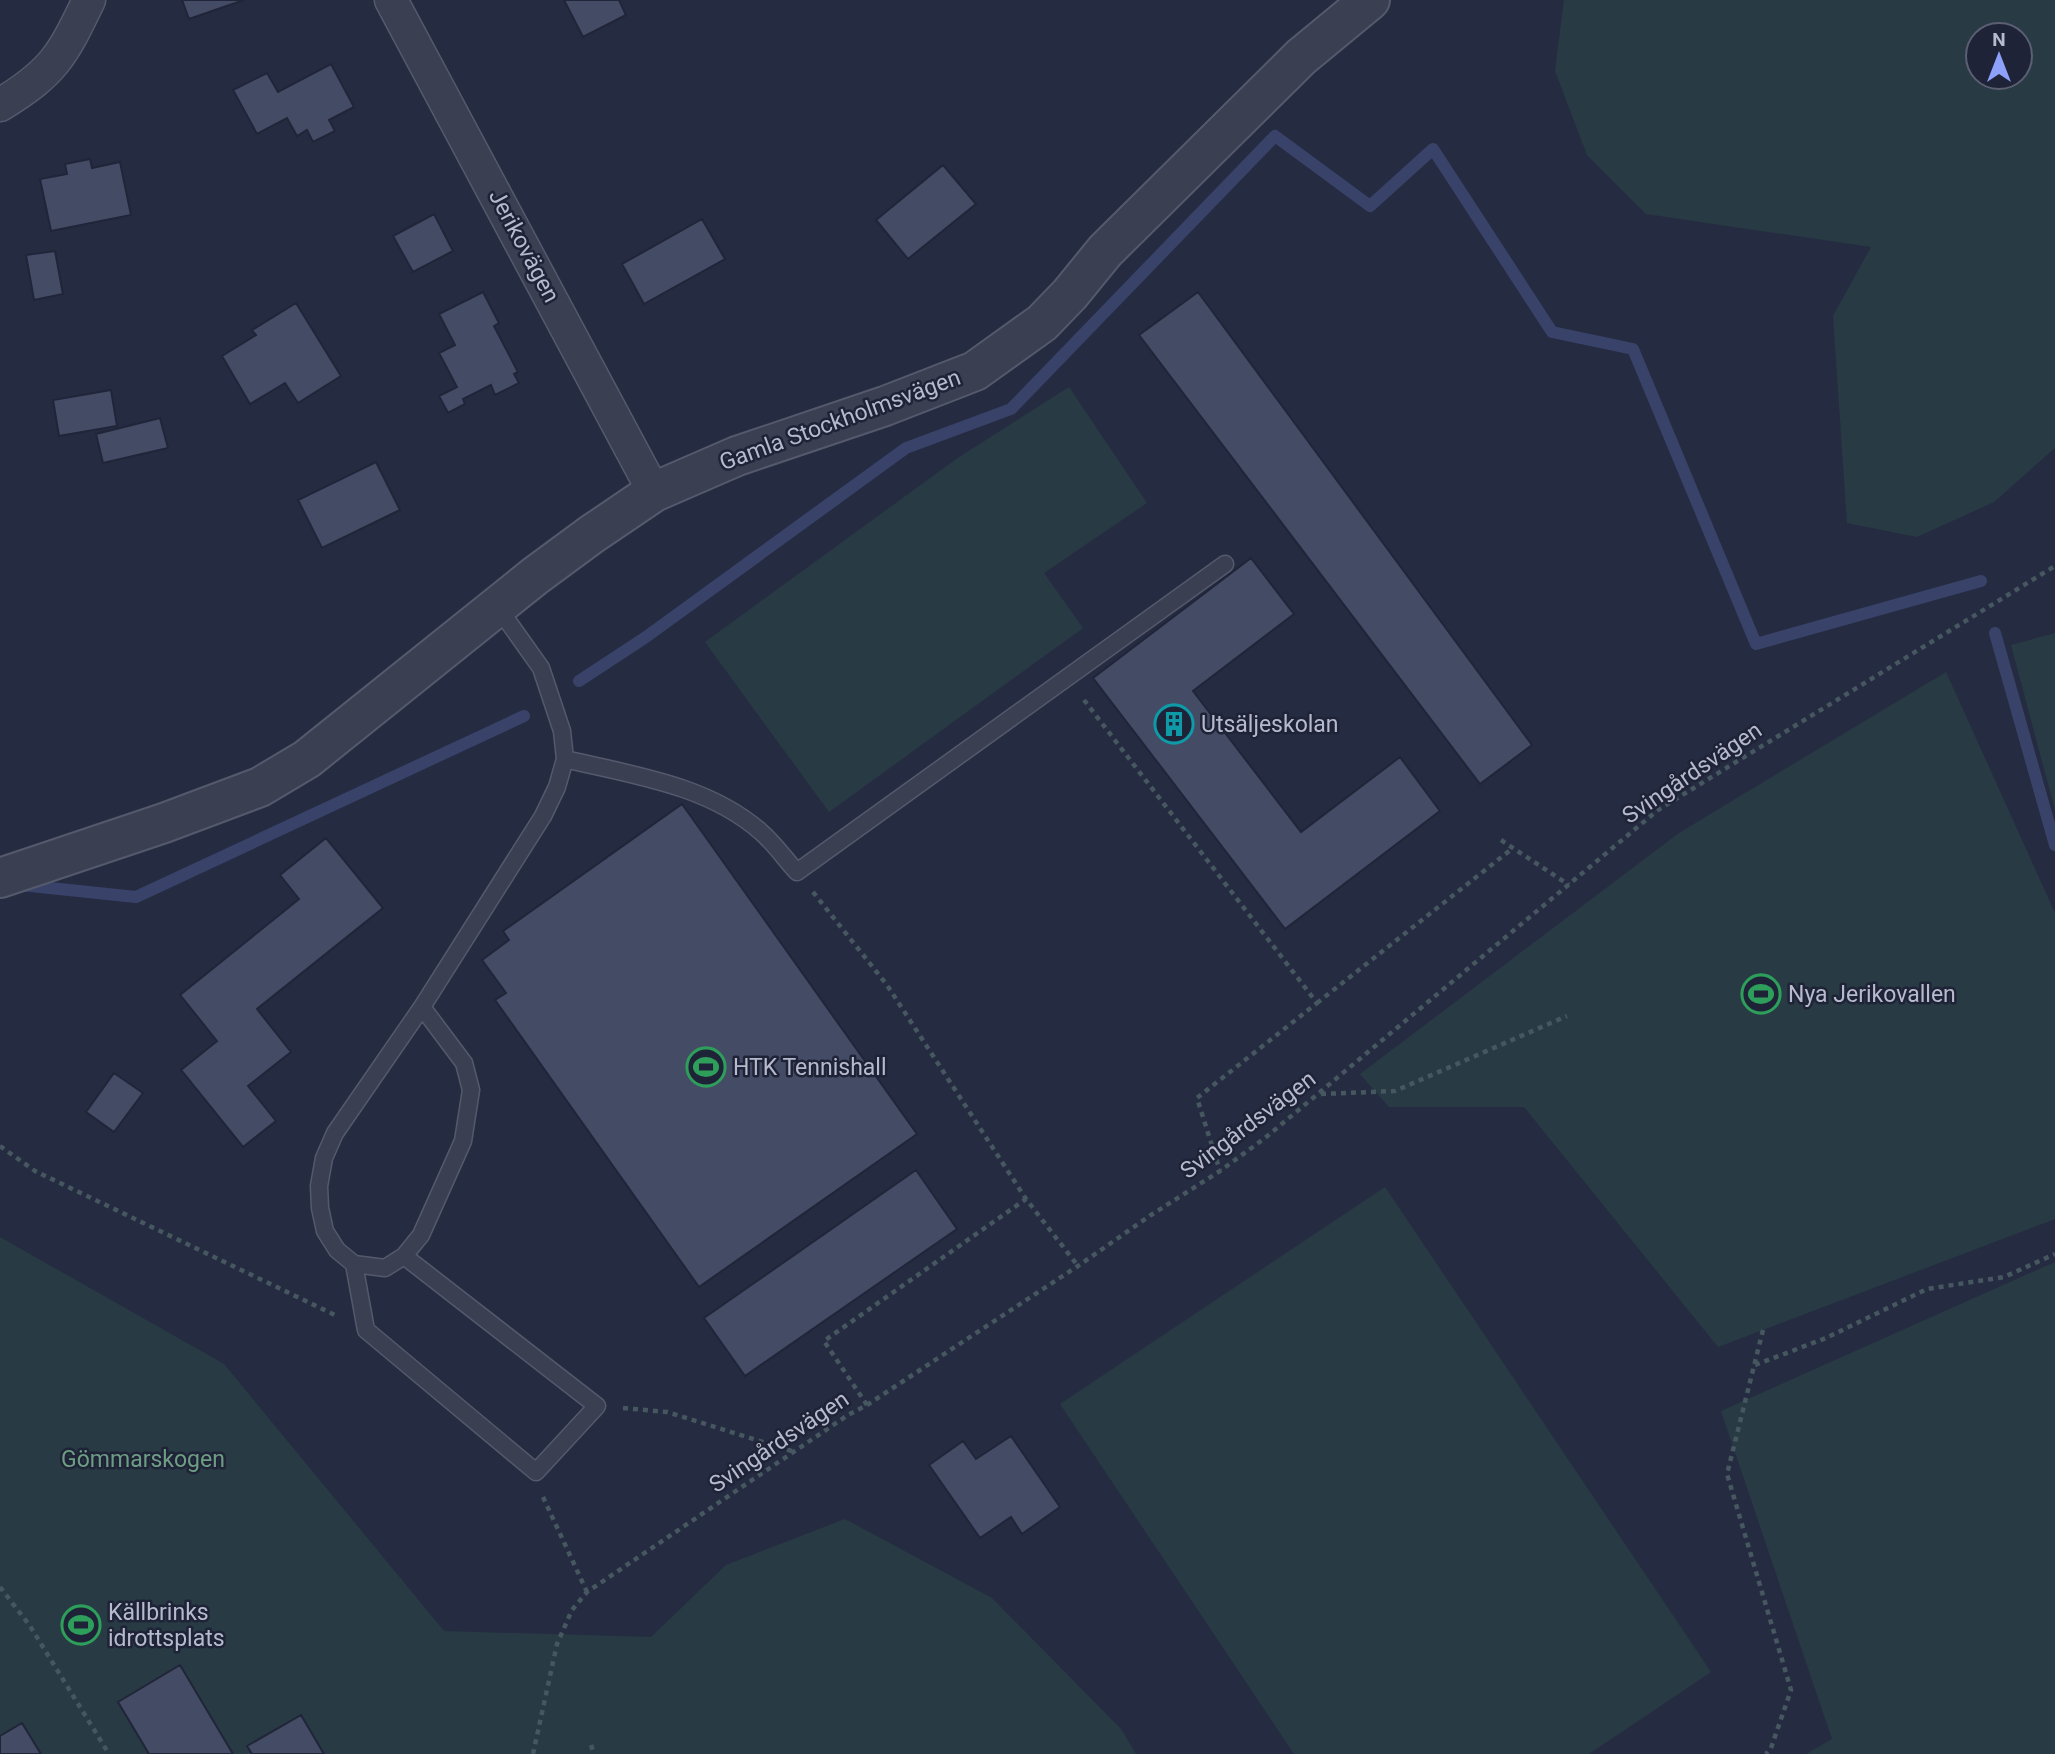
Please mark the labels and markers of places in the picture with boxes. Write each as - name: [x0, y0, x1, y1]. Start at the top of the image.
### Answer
- building icon: Utsäljeskolan: [1153, 703, 1195, 745]
- place label: Utsäljeskolan: [1201, 711, 1339, 738]
- sports icon: Nya Jerikovallen: [1740, 973, 1782, 1015]
- place label: Nya Jerikovallen: [1788, 981, 1956, 1008]
- sports icon: HTK Tennishall: [685, 1046, 727, 1088]
- place label: HTK Tennishall: [733, 1054, 887, 1081]
- place label: Källbrinks idrottsplats: [108, 1599, 225, 1652]
- sports icon: Källbrinks idrottsplats: [60, 1604, 102, 1646]

